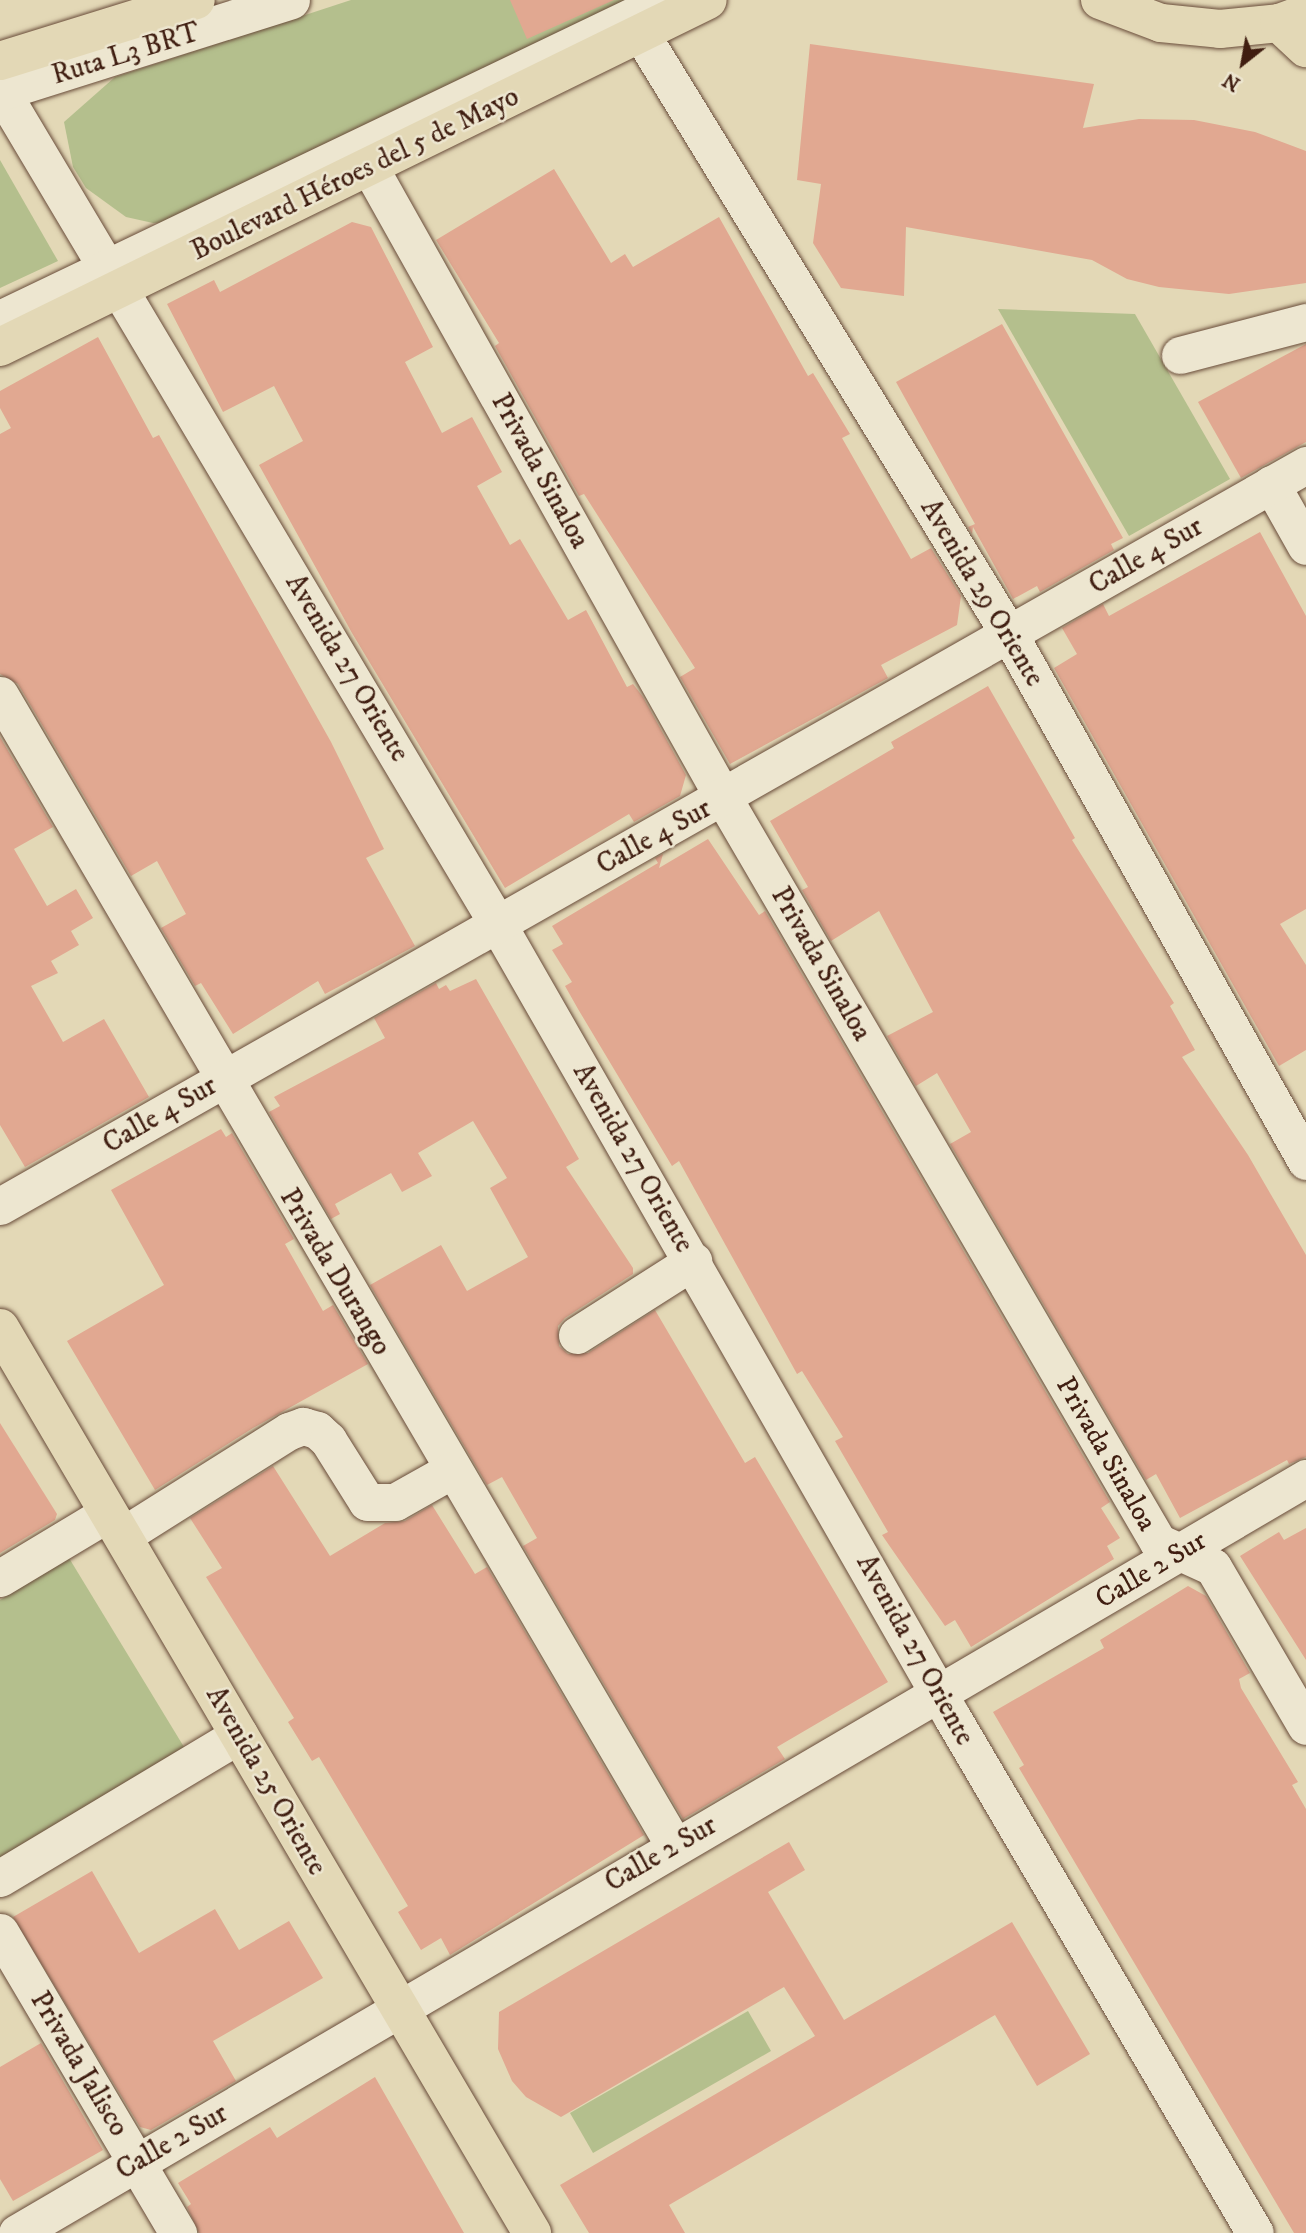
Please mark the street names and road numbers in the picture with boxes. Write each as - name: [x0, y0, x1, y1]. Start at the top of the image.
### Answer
- street label: Ruta L3 BRT: [48, 16, 204, 92]
- street label: Boulevard Héroes del 5 de Mayo: [186, 80, 524, 268]
- street label: Privada Sinaloa: [484, 388, 596, 554]
- street label: Avenida 29 Oriente: [913, 493, 1051, 693]
- street label: Calle 4 Sur: [1083, 510, 1209, 602]
- street label: Avenida 27 Oriente: [278, 568, 416, 768]
- street label: Calle 4 Sur: [591, 792, 717, 882]
- street label: Privada Sinaloa: [763, 881, 879, 1047]
- street label: Avenida 27 Oriente: [565, 1057, 701, 1259]
- street label: Calle 4 Sur: [97, 1069, 223, 1161]
- street label: Privada Durango: [272, 1183, 398, 1361]
- street label: Privada Sinaloa: [1048, 1371, 1164, 1537]
- street label: Calle 2 Sur: [1090, 1524, 1212, 1616]
- street label: Avenida 27 Oriente: [849, 1549, 981, 1751]
- street label: Avenida 25 Oriente: [198, 1681, 334, 1881]
- street label: Calle 2 Sur: [599, 1809, 723, 1899]
- street label: Privada Jalisco: [23, 1985, 135, 2143]
- street label: Calle 2 Sur: [110, 2097, 234, 2187]

